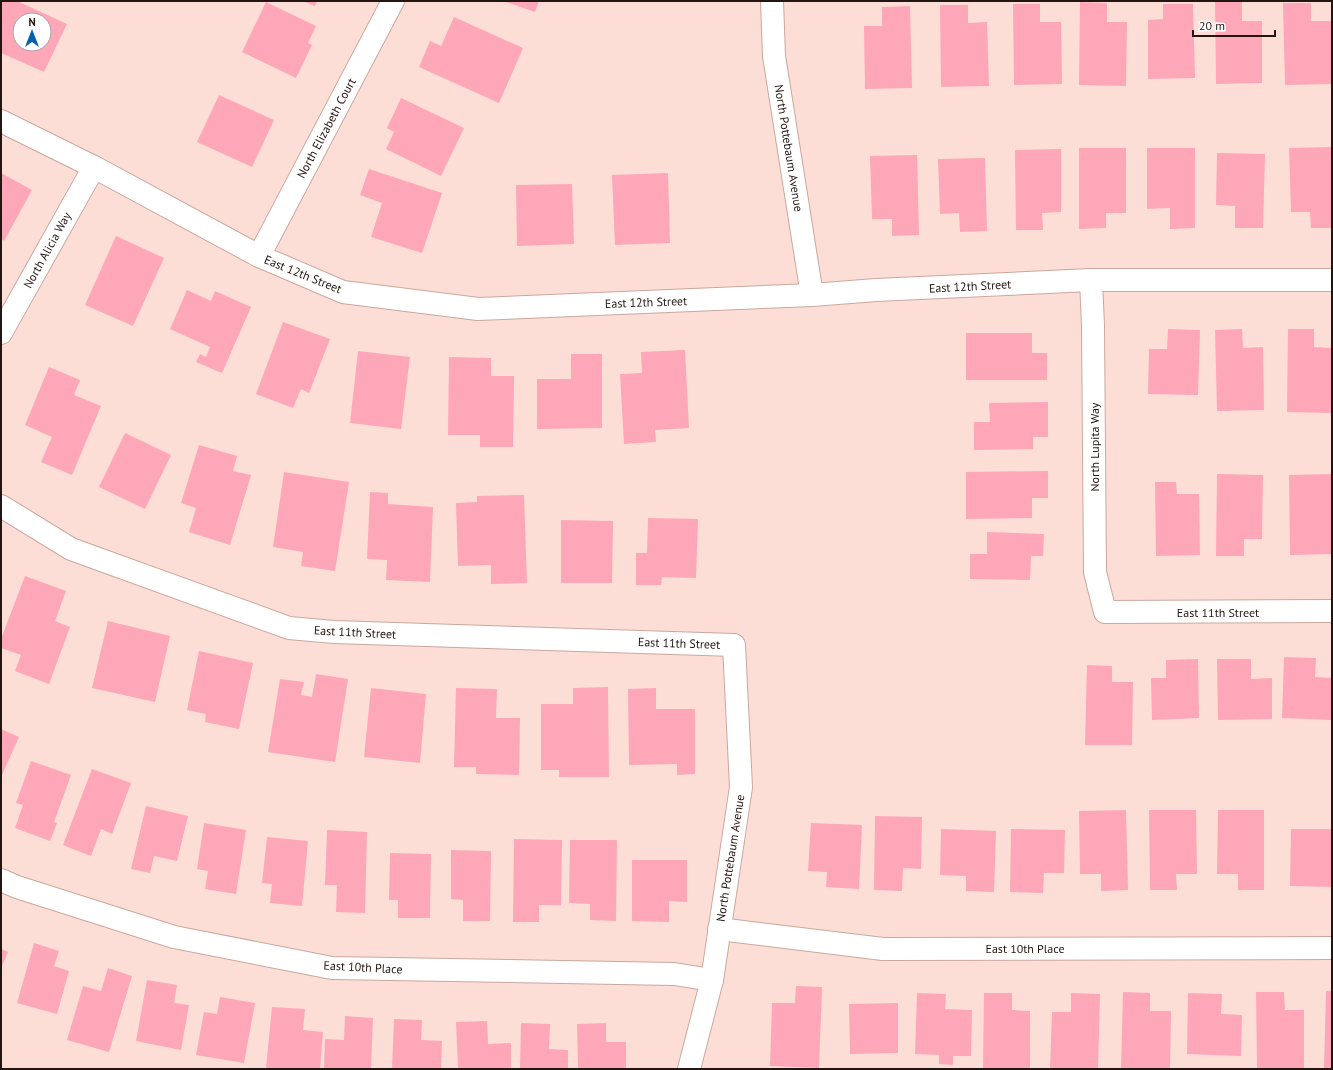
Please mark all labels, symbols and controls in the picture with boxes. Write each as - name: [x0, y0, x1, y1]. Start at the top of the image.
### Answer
- north arrow: [12, 12, 52, 52]
- scale bar: [1193, 12, 1275, 38]
- text: N: [28, 15, 36, 29]
- text: 20 m: [1199, 18, 1225, 33]
- street label: North Elizabeth Court: [293, 75, 359, 181]
- street label: North Pottebaum Avenue: [772, 83, 806, 213]
- street label: North Alicia Way: [20, 209, 74, 291]
- street label: East 12th Street: [262, 252, 344, 296]
- street label: East 12th Street: [929, 276, 1011, 296]
- street label: East 12th Street: [605, 293, 687, 311]
- street label: North Lupita Way: [1087, 402, 1102, 491]
- street label: East 11th Street: [1177, 605, 1259, 620]
- street label: East 11th Street: [314, 622, 396, 642]
- street label: East 11th Street: [638, 634, 720, 652]
- street label: North Pottebaum Avenue: [713, 793, 747, 923]
- street label: East 10th Place: [985, 941, 1065, 956]
- street label: East 10th Place: [323, 957, 403, 977]

